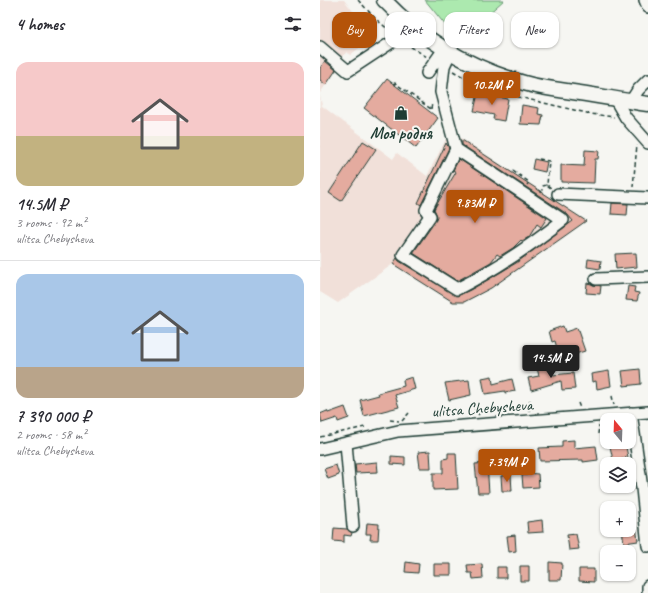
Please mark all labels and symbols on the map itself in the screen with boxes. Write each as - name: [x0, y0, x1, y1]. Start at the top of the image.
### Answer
- pin: 10.2M ₽: [455, 72, 529, 106]
- shop icon: Моя родня: [393, 105, 409, 121]
- place label: Моя родня: [370, 123, 433, 144]
- pin: 9.83M ₽: [438, 190, 512, 224]
- pin: 14.5M ₽: [514, 345, 588, 379]
- street label: ulitsa Chebysheva: [431, 394, 535, 422]
- north arrow: [600, 413, 636, 449]
- pin: 7.39M ₽: [470, 449, 544, 483]

